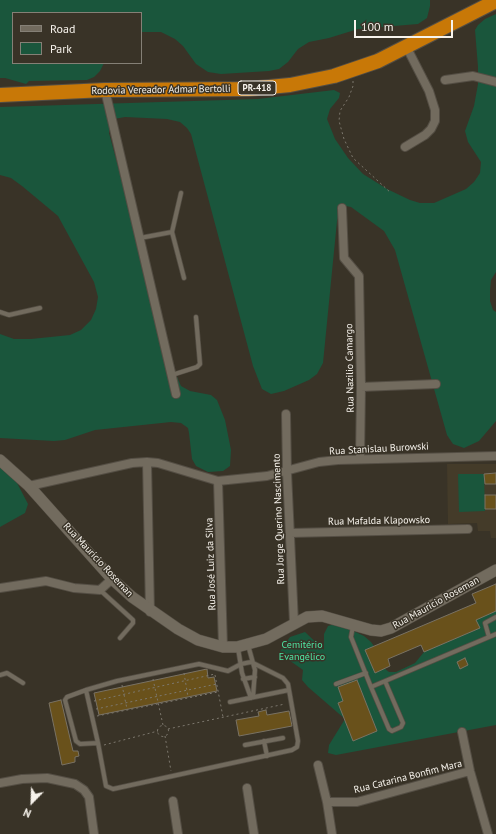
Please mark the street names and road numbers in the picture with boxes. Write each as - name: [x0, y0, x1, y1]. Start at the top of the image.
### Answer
- road number: PR-418: [238, 81, 276, 95]
- street label: Rodovia Vereador Admar Bertolli: [91, 83, 231, 97]
- street label: Rua Nazilio Camargo: [343, 323, 357, 413]
- street label: Rua Stanislau Burowski: [329, 440, 429, 458]
- street label: Rua Jorge Querino Nascimento: [271, 453, 287, 585]
- street label: Rua Mafalda Klapowsko: [328, 514, 430, 528]
- street label: Rua José Luiz da Silva: [203, 517, 219, 611]
- street label: Rua Mauricio Roseman: [61, 520, 135, 600]
- street label: Rua Mauricio Roseman: [391, 574, 481, 632]
- street label: Rua Catarina Bonfim Mara: [353, 758, 463, 796]

